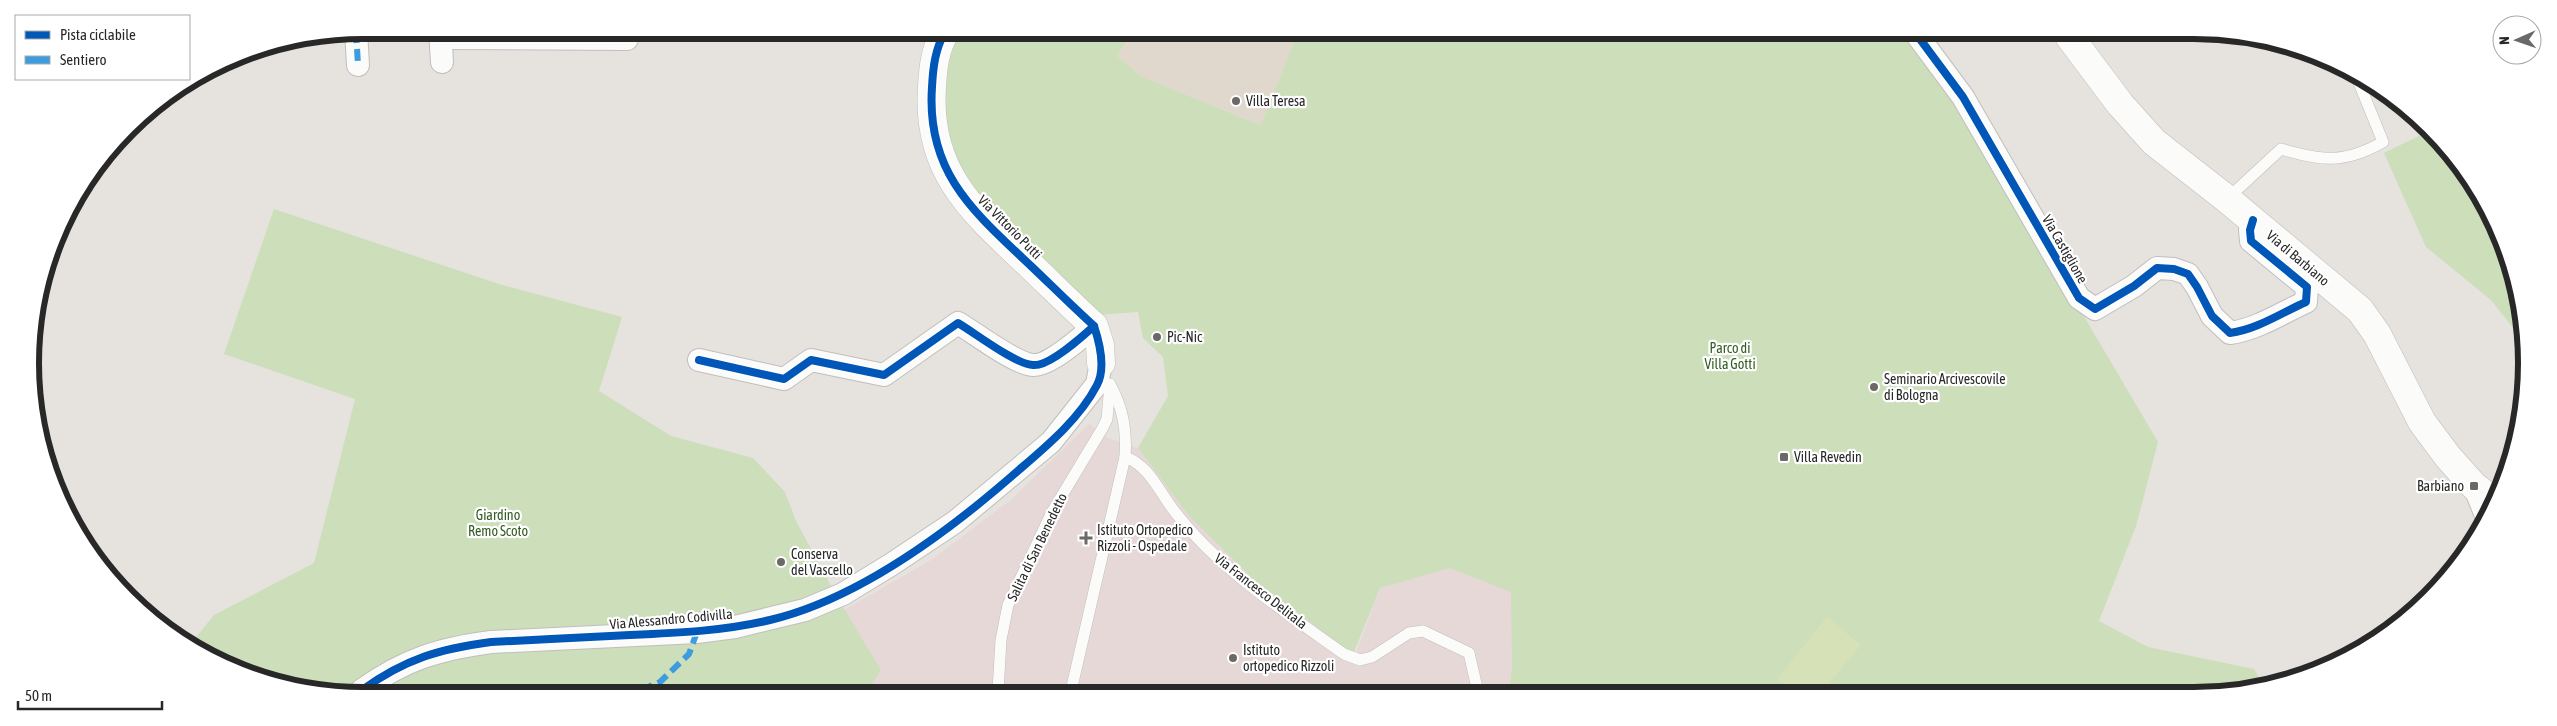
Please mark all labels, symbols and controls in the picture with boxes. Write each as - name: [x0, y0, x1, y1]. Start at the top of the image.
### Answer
- legend: [15, 15, 190, 80]
- north arrow: [2492, 15, 2542, 65]
- text: Pista ciclabile: [60, 26, 136, 43]
- text: N: [2496, 36, 2512, 45]
- text: Sentiero: [60, 51, 106, 68]
- place label: Villa Teresa: [1246, 93, 1306, 109]
- marker: Villa Teresa: [1230, 95, 1242, 107]
- street label: Via Vittorio Putti: [975, 192, 1045, 262]
- street label: Via Castiglione: [2039, 212, 2091, 286]
- street label: Via di Barbiano: [2263, 227, 2333, 289]
- place label: Pic-Nic: [1167, 329, 1203, 345]
- marker: Pic-Nic: [1151, 331, 1163, 343]
- park label: Parco di Villa Gotti: [1704, 340, 1756, 372]
- place label: Seminario Arcivescovile di Bologna: [1884, 371, 2006, 403]
- marker: Seminario Arcivescovile di Bologna: [1868, 381, 1880, 393]
- place label: Villa Revedin: [1794, 449, 1862, 465]
- marker: Villa Revedin: [1778, 451, 1790, 463]
- place label: Barbiano: [2417, 478, 2464, 494]
- marker: Barbiano: [2468, 480, 2480, 492]
- street label: Salita di San Benedetto: [1004, 490, 1070, 604]
- park label: Giardino Remo Scoto: [468, 507, 528, 539]
- place label: Istituto Ortopedico Rizzoli - Ospedale: [1097, 522, 1193, 554]
- marker: Istituto Ortopedico Rizzoli - Ospedale: [1079, 531, 1093, 545]
- place label: Conserva del Vascello: [791, 546, 853, 578]
- street label: Via Francesco Delitala: [1212, 550, 1310, 632]
- marker: Conserva del Vascello: [775, 556, 787, 568]
- street label: Via Alessandro Codivilla: [609, 606, 733, 632]
- place label: Istituto ortopedico Rizzoli: [1243, 642, 1334, 674]
- marker: Istituto ortopedico Rizzoli: [1227, 652, 1239, 664]
- scale bar: [18, 678, 161, 710]
- text: 50 m: [25, 687, 52, 704]

